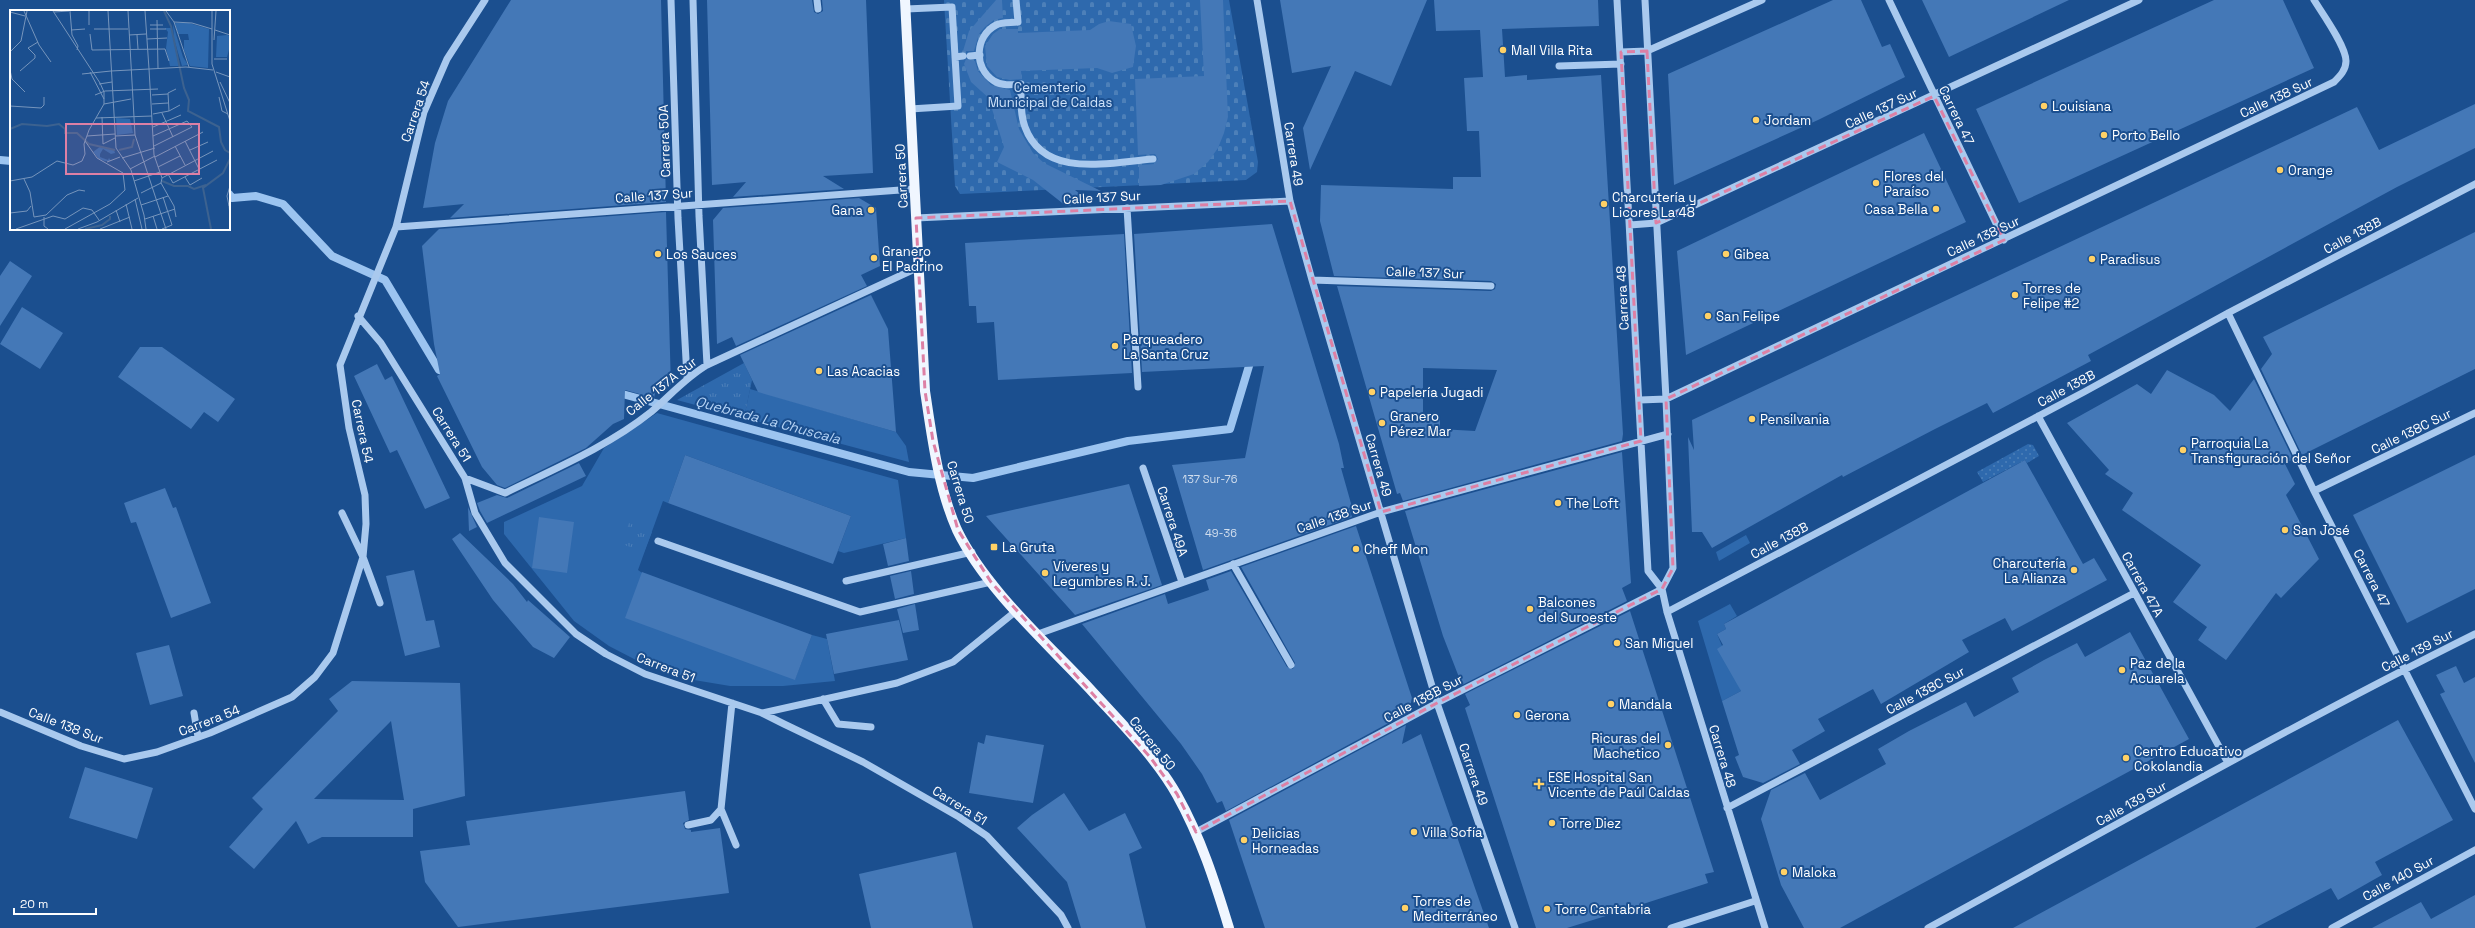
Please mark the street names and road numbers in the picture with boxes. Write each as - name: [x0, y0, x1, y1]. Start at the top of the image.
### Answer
- street label: Calle 138 Sur: [2237, 73, 2316, 122]
- street label: Carrera 54: [397, 78, 434, 144]
- street label: Carrera 47: [1935, 83, 1978, 148]
- street label: Calle 137 Sur: [1842, 84, 1920, 133]
- street label: Carrera 50A: [655, 104, 674, 178]
- street label: Carrera 49: [1280, 121, 1307, 187]
- street label: Carrera 50: [891, 143, 912, 209]
- street label: Calle 137 Sur: [615, 184, 694, 207]
- street label: Calle 137 Sur: [1063, 187, 1142, 208]
- street label: Calle 138 Sur: [1944, 212, 2023, 261]
- street label: Calle 138B: [2320, 213, 2384, 258]
- street label: Calle 137 Sur: [1386, 263, 1464, 282]
- street label: Carrera 48: [1612, 265, 1633, 331]
- street label: Calle 137A Sur: [622, 353, 701, 420]
- street label: Calle 138B: [2034, 366, 2098, 411]
- street label: Carrera 54: [347, 398, 378, 464]
- street label: Carrera 51: [428, 404, 475, 465]
- street label: Calle 138C Sur: [2368, 405, 2454, 458]
- street label: Carrera 49: [1361, 432, 1396, 499]
- street label: Carrera 50: [943, 459, 978, 526]
- street label: Carrera 49A: [1153, 484, 1192, 558]
- street label: Calle 138 Sur: [1294, 496, 1374, 537]
- street label: Calle 138B: [1747, 518, 1811, 563]
- street label: Carrera 47: [2350, 546, 2394, 610]
- street label: Carrera 47A: [2118, 549, 2167, 620]
- street label: Calle 139 Sur: [2378, 625, 2456, 676]
- street label: Carrera 51: [634, 648, 698, 686]
- street label: Calle 138C Sur: [1883, 662, 1968, 718]
- street label: Calle 138B Sur: [1381, 670, 1466, 726]
- street label: Carrera 54: [176, 701, 242, 740]
- street label: Calle 138 Sur: [26, 703, 106, 748]
- street label: Carrera 50: [1126, 713, 1180, 774]
- street label: Carrera 48: [1705, 723, 1740, 790]
- street label: Carrera 49: [1455, 741, 1492, 808]
- street label: Calle 139 Sur: [2093, 777, 2170, 830]
- street label: Carrera 51: [929, 782, 990, 829]
- street label: Calle 140 Sur: [2359, 852, 2437, 905]

